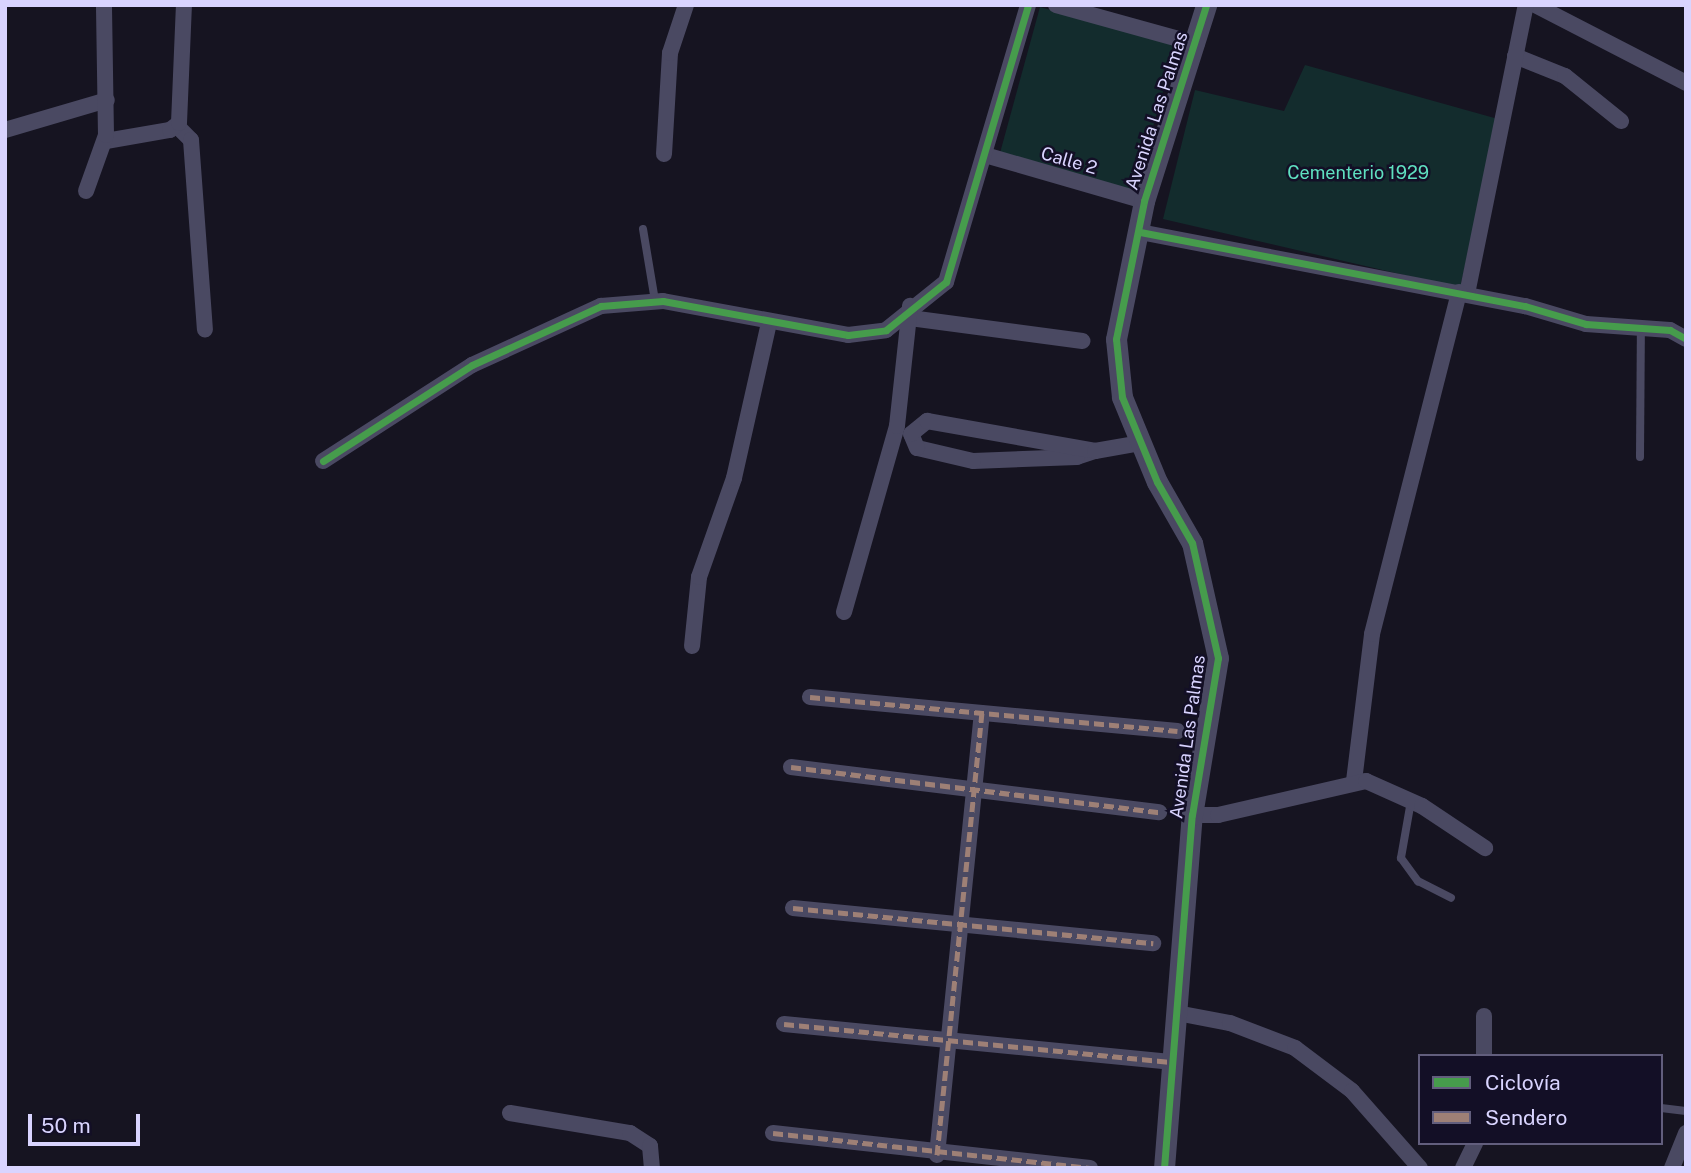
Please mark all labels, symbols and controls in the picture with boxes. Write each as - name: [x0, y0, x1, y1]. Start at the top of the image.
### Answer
- street label: Avenida Las Palmas: [1121, 29, 1193, 193]
- street label: Calle 2: [1038, 143, 1100, 179]
- park label: Cementerio 1929: [1287, 162, 1429, 184]
- street label: Avenida Las Palmas: [1166, 654, 1210, 820]
- legend: [1418, 1054, 1663, 1145]
- text: Ciclovía: [1485, 1070, 1561, 1095]
- scale bar: [32, 1100, 144, 1144]
- text: Sendero: [1485, 1105, 1567, 1130]
- text: 50 m: [41, 1113, 91, 1138]

